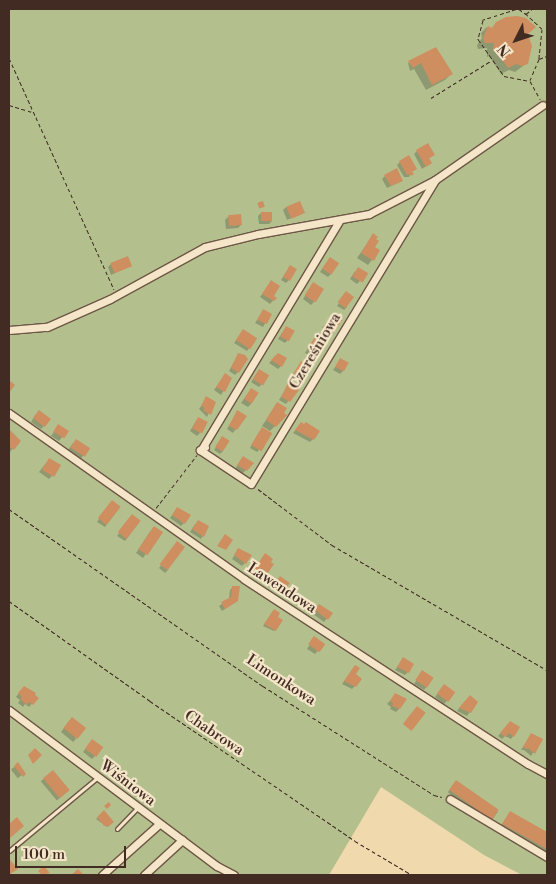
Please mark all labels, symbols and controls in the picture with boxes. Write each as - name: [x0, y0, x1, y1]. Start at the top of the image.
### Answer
- north arrow: [491, 15, 541, 65]
- text: N: [494, 40, 515, 60]
- street label: Czereśniowa: [285, 310, 345, 392]
- street label: Lawendowa: [244, 559, 320, 617]
- street label: Limonkowa: [243, 651, 319, 709]
- street label: Chabrowa: [181, 707, 247, 759]
- street label: Wiśniowa: [97, 756, 159, 810]
- scale bar: [18, 836, 129, 868]
- text: 100 m: [23, 845, 65, 864]

